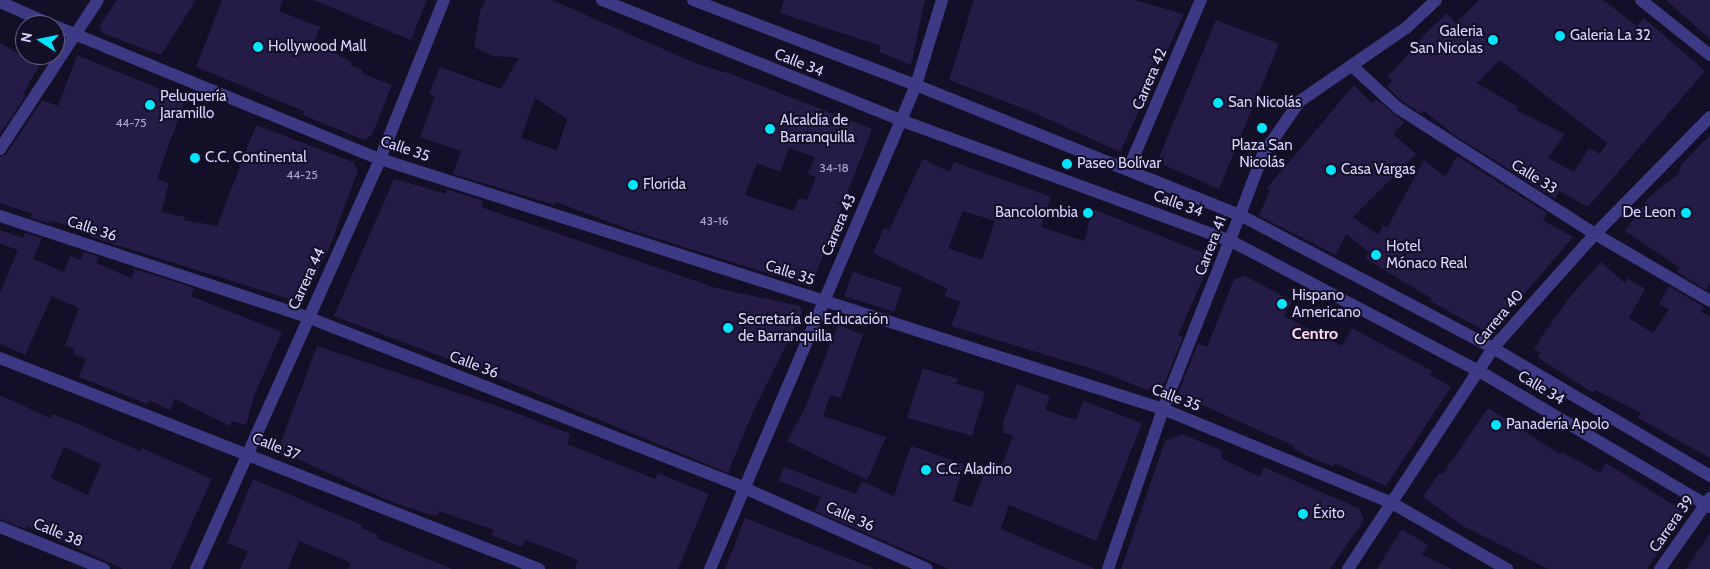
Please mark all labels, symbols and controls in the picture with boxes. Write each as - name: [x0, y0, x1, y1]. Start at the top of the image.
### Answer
- north arrow: [15, 15, 65, 65]
- place label: Galeria San Nicolas: [1410, 22, 1483, 57]
- place label: Galeria La 32: [1570, 27, 1651, 45]
- marker: Galeria La 32: [1554, 30, 1566, 42]
- text: N: [16, 31, 36, 44]
- marker: Galeria San Nicolas: [1487, 34, 1499, 46]
- place label: Hollywood Mall: [268, 38, 367, 56]
- marker: Hollywood Mall: [252, 41, 264, 53]
- street label: Calle 34: [772, 45, 826, 81]
- street label: Carrera 42: [1129, 46, 1171, 112]
- place label: Peluquería Jaramillo: [160, 87, 226, 122]
- place label: San Nicolás: [1228, 94, 1301, 112]
- marker: San Nicolás: [1212, 97, 1224, 109]
- marker: Peluquería Jaramillo: [144, 99, 156, 111]
- place label: Alcaldía de Barranquilla: [780, 111, 855, 146]
- house number: 44-75: [115, 116, 147, 130]
- marker: Plaza San Nicolás: [1256, 122, 1268, 134]
- marker: Alcaldía de Barranquilla: [764, 123, 776, 135]
- street label: Calle 35: [378, 132, 432, 166]
- place label: Plaza San Nicolás: [1231, 136, 1293, 171]
- place label: C.C. Continental: [205, 149, 307, 167]
- marker: C.C. Continental: [189, 152, 201, 164]
- place label: Paseo Bolívar: [1077, 155, 1161, 173]
- street label: Calle 33: [1508, 156, 1560, 198]
- marker: Paseo Bolívar: [1061, 158, 1073, 170]
- house number: 34-18: [819, 161, 849, 175]
- place label: Casa Vargas: [1341, 161, 1416, 179]
- marker: Casa Vargas: [1325, 164, 1337, 176]
- house number: 44-25: [286, 168, 318, 182]
- place label: Florida: [643, 176, 686, 194]
- marker: Florida: [627, 179, 639, 191]
- street label: Calle 34: [1151, 187, 1205, 221]
- street label: Carrera 43: [818, 191, 860, 259]
- place label: Bancolombia: [995, 204, 1078, 222]
- place label: De Leon: [1622, 204, 1676, 222]
- marker: Bancolombia: [1082, 207, 1094, 219]
- marker: De Leon: [1680, 207, 1692, 219]
- street label: Calle 36: [65, 213, 119, 245]
- house number: 43-16: [699, 214, 729, 228]
- street label: Carrera 41: [1191, 214, 1231, 278]
- place label: Hotel Mónaco Real: [1386, 237, 1467, 272]
- street label: Carrera 44: [285, 245, 329, 313]
- marker: Hotel Mónaco Real: [1370, 249, 1382, 261]
- street label: Calle 35: [763, 257, 817, 289]
- place label: Hispano Americano: [1292, 286, 1361, 321]
- street label: Carrera 40: [1470, 286, 1528, 350]
- marker: Hispano Americano: [1276, 298, 1288, 310]
- place label: Secretaría de Educación de Barranquilla: [738, 310, 888, 345]
- marker: Secretaría de Educación de Barranquilla: [722, 322, 734, 334]
- district label: Centro: [1292, 324, 1338, 344]
- street label: Calle 36: [447, 347, 501, 383]
- street label: Calle 34: [1514, 367, 1568, 409]
- street label: Calle 35: [1149, 381, 1203, 415]
- place label: Panadería Apolo: [1506, 416, 1609, 434]
- marker: Panadería Apolo: [1490, 419, 1502, 431]
- street label: Calle 37: [249, 429, 303, 465]
- place label: C.C. Aladino: [936, 461, 1012, 479]
- marker: C.C. Aladino: [920, 464, 932, 476]
- street label: Carrera 39: [1646, 492, 1698, 556]
- street label: Calle 36: [823, 498, 877, 536]
- place label: Éxito: [1313, 505, 1345, 523]
- marker: Éxito: [1297, 508, 1309, 520]
- street label: Calle 38: [31, 515, 85, 551]

